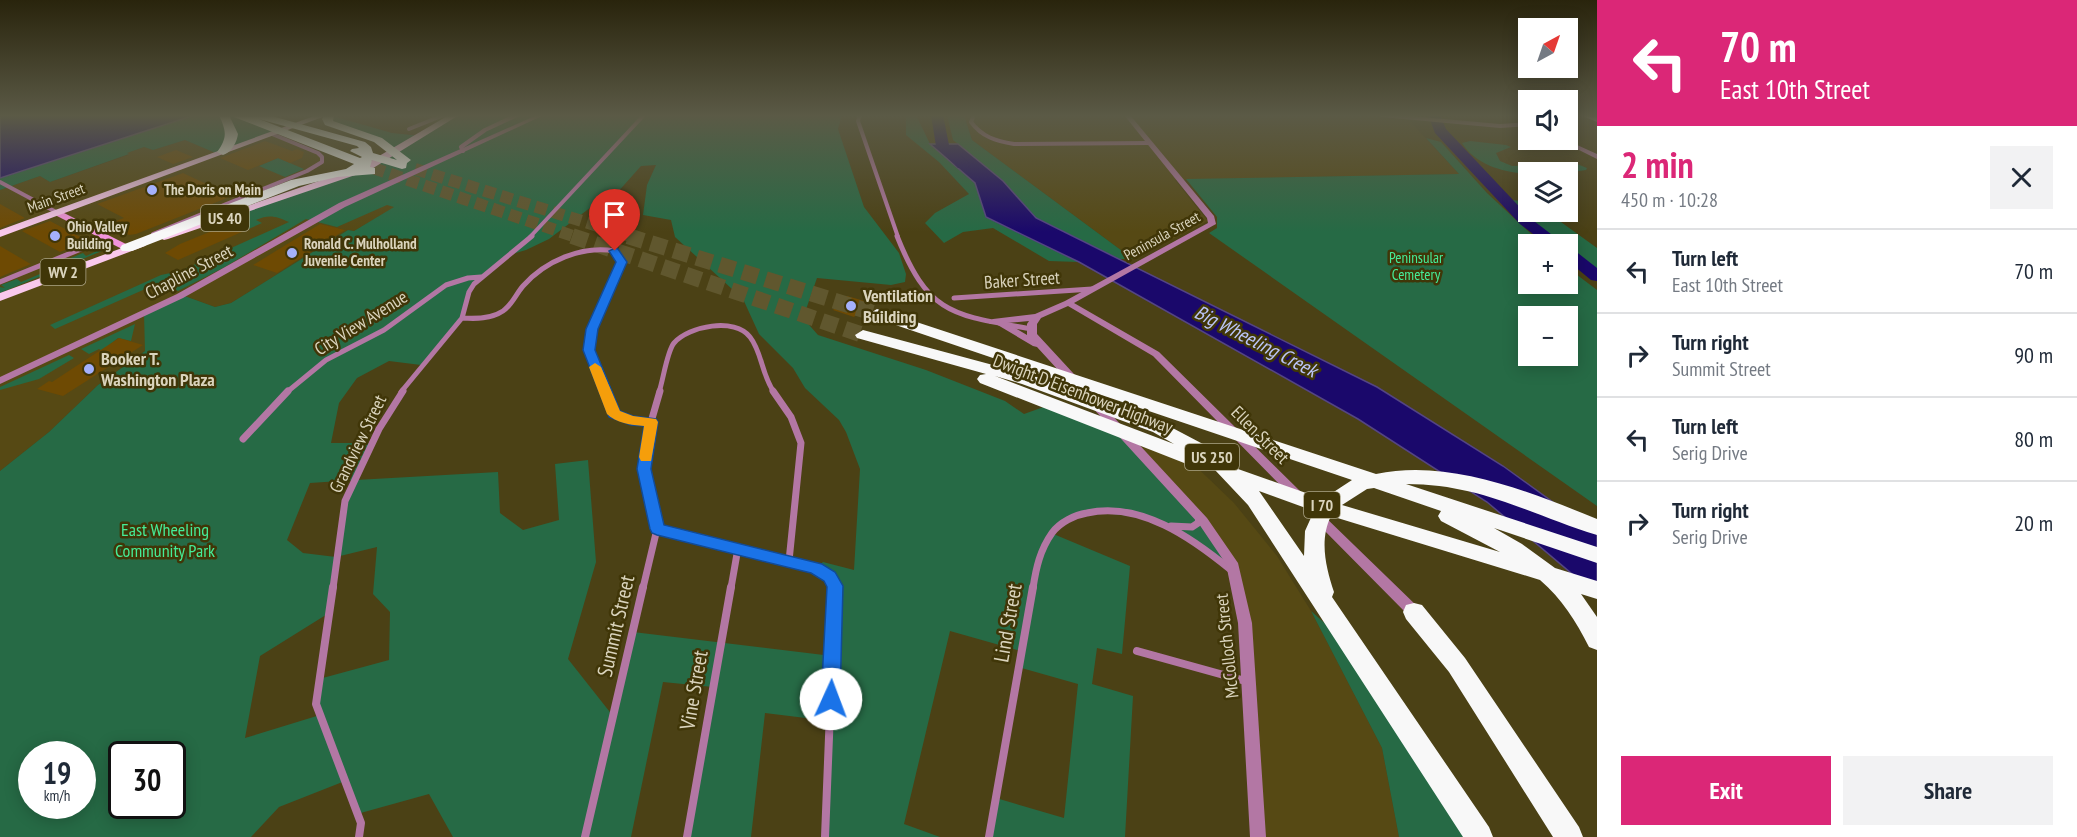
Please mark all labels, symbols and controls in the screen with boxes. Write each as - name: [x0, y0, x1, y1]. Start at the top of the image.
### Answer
- north arrow: [1518, 18, 1578, 78]
- map controls: [1518, 18, 1578, 366]
- text: 70 m: [1720, 19, 1797, 74]
- icon: left: [1621, 24, 1699, 102]
- text: East 10th Street: [1720, 72, 1870, 106]
- button: sound: [1518, 90, 1578, 150]
- text: 2 min: [1621, 141, 1694, 188]
- button: close: [1990, 146, 2053, 209]
- button: layers: [1518, 162, 1578, 222]
- street label: Main Street: [25, 178, 87, 217]
- place label: The Doris on Main: [164, 180, 261, 199]
- marker: The Doris on Main: [145, 183, 159, 197]
- text: 450 m · 10:28: [1621, 187, 1718, 213]
- pin: [589, 189, 640, 251]
- icon: arrive: [598, 198, 631, 231]
- road number: US 40: [201, 205, 249, 231]
- street label: Peninsula Street: [1120, 207, 1203, 264]
- place label: Ohio Valley Building: [67, 217, 128, 253]
- marker: Ohio Valley Building: [48, 229, 62, 243]
- place label: Ronald C. Mulholland Juvenile Center: [303, 234, 417, 270]
- button: +: [1518, 234, 1578, 294]
- street label: Chapline Street: [141, 239, 236, 304]
- text: Turn left: [1672, 244, 1738, 272]
- marker: Ronald C. Mulholland Juvenile Center: [285, 246, 299, 260]
- park label: Peninsular Cemetery: [1389, 248, 1444, 284]
- icon: left: [1621, 255, 1654, 288]
- text: 70 m: [2014, 257, 2053, 285]
- road number: WV 2: [40, 259, 86, 285]
- street label: Baker Street: [983, 265, 1061, 294]
- text: East 10th Street: [1672, 272, 1783, 298]
- place label: Ventilation Building: [862, 284, 933, 328]
- street label: City View Avenue: [310, 285, 411, 360]
- marker: Ventilation Building: [844, 299, 858, 313]
- water label: Big Wheeling Creek: [1190, 299, 1324, 384]
- button: −: [1518, 306, 1578, 366]
- text: Turn right: [1672, 328, 1749, 356]
- icon: right: [1621, 339, 1654, 372]
- text: 90 m: [2014, 341, 2053, 369]
- place label: Booker T. Washington Plaza: [100, 347, 215, 391]
- street label: Dwight D Eisenhower Highway: [990, 349, 1177, 439]
- text: Summit Street: [1672, 356, 1771, 382]
- marker: Booker T. Washington Plaza: [82, 362, 96, 376]
- street label: Grandview Street: [324, 391, 391, 497]
- street label: Ellen Street: [1227, 401, 1294, 468]
- text: Turn left: [1672, 412, 1738, 440]
- icon: left: [1621, 423, 1654, 456]
- text: 80 m: [2014, 425, 2053, 453]
- text: Serig Drive: [1672, 440, 1748, 466]
- road number: US 250: [1185, 444, 1239, 470]
- road number: I 70: [1304, 492, 1340, 518]
- text: Turn right: [1672, 496, 1749, 524]
- icon: right: [1621, 507, 1654, 540]
- text: 20 m: [2014, 509, 2053, 537]
- park label: East Wheeling Community Park: [115, 518, 215, 562]
- text: Serig Drive: [1672, 524, 1748, 550]
- street label: Summit Street: [591, 572, 640, 679]
- street label: Lind Street: [987, 581, 1028, 664]
- street label: McColloch Street: [1210, 593, 1243, 699]
- street label: Vine Street: [673, 648, 714, 733]
- position arrow: [799, 667, 863, 731]
- speed limit sign: 30: [108, 741, 186, 819]
- text: 19: [43, 753, 71, 792]
- button: Exit: [1621, 756, 1831, 825]
- button: Share: [1843, 756, 2053, 825]
- text: km/h: [44, 786, 70, 805]

